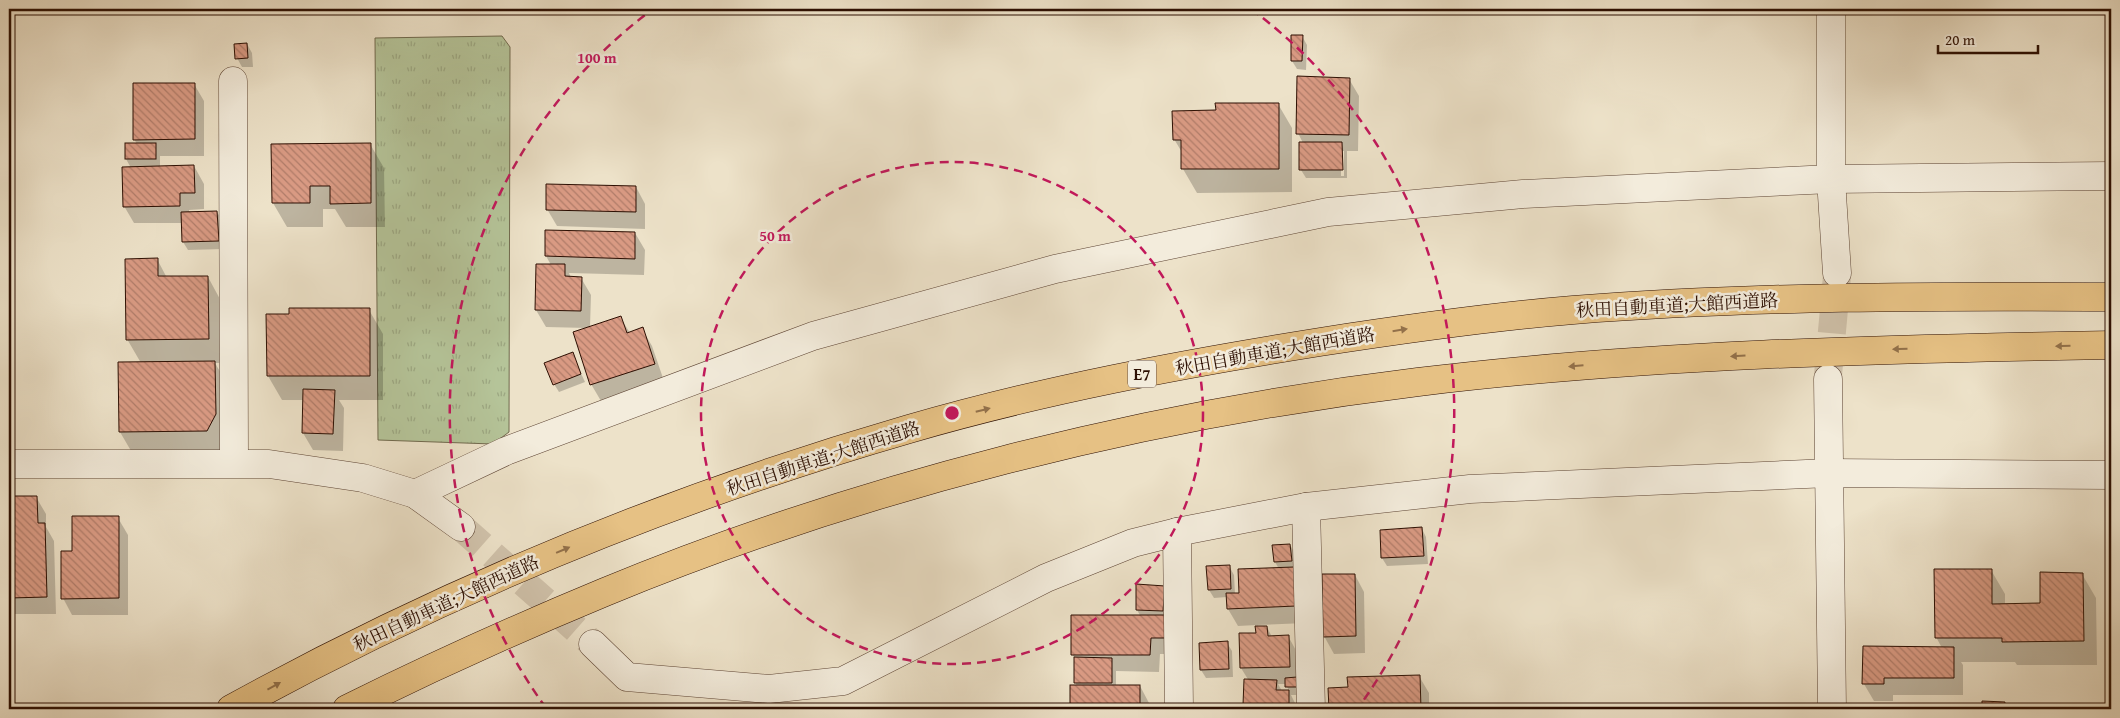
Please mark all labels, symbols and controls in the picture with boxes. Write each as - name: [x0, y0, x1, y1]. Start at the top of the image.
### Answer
- scale bar: [1938, 22, 2038, 54]
- text: 20 m: [1945, 29, 1976, 50]
- text: 100 m: [577, 47, 617, 68]
- text: 50 m: [759, 225, 791, 246]
- street label: 秋田自動車道;大館西道路: [1575, 286, 1779, 324]
- street label: 秋田自動車道;大館西道路: [1173, 320, 1377, 382]
- one-way arrow: [1392, 325, 1408, 333]
- one-way arrow: [2054, 342, 2070, 350]
- one-way arrow: [1892, 346, 1908, 354]
- one-way arrow: [1729, 353, 1745, 361]
- road number: E7: [1128, 360, 1156, 388]
- one-way arrow: [1567, 363, 1583, 371]
- centre of rings: [943, 404, 961, 422]
- one-way arrow: [975, 406, 990, 414]
- street label: 秋田自動車道;大館西道路: [723, 414, 923, 502]
- one-way arrow: [556, 546, 570, 554]
- street label: 秋田自動車道;大館西道路: [349, 548, 543, 658]
- one-way arrow: [267, 681, 280, 690]

